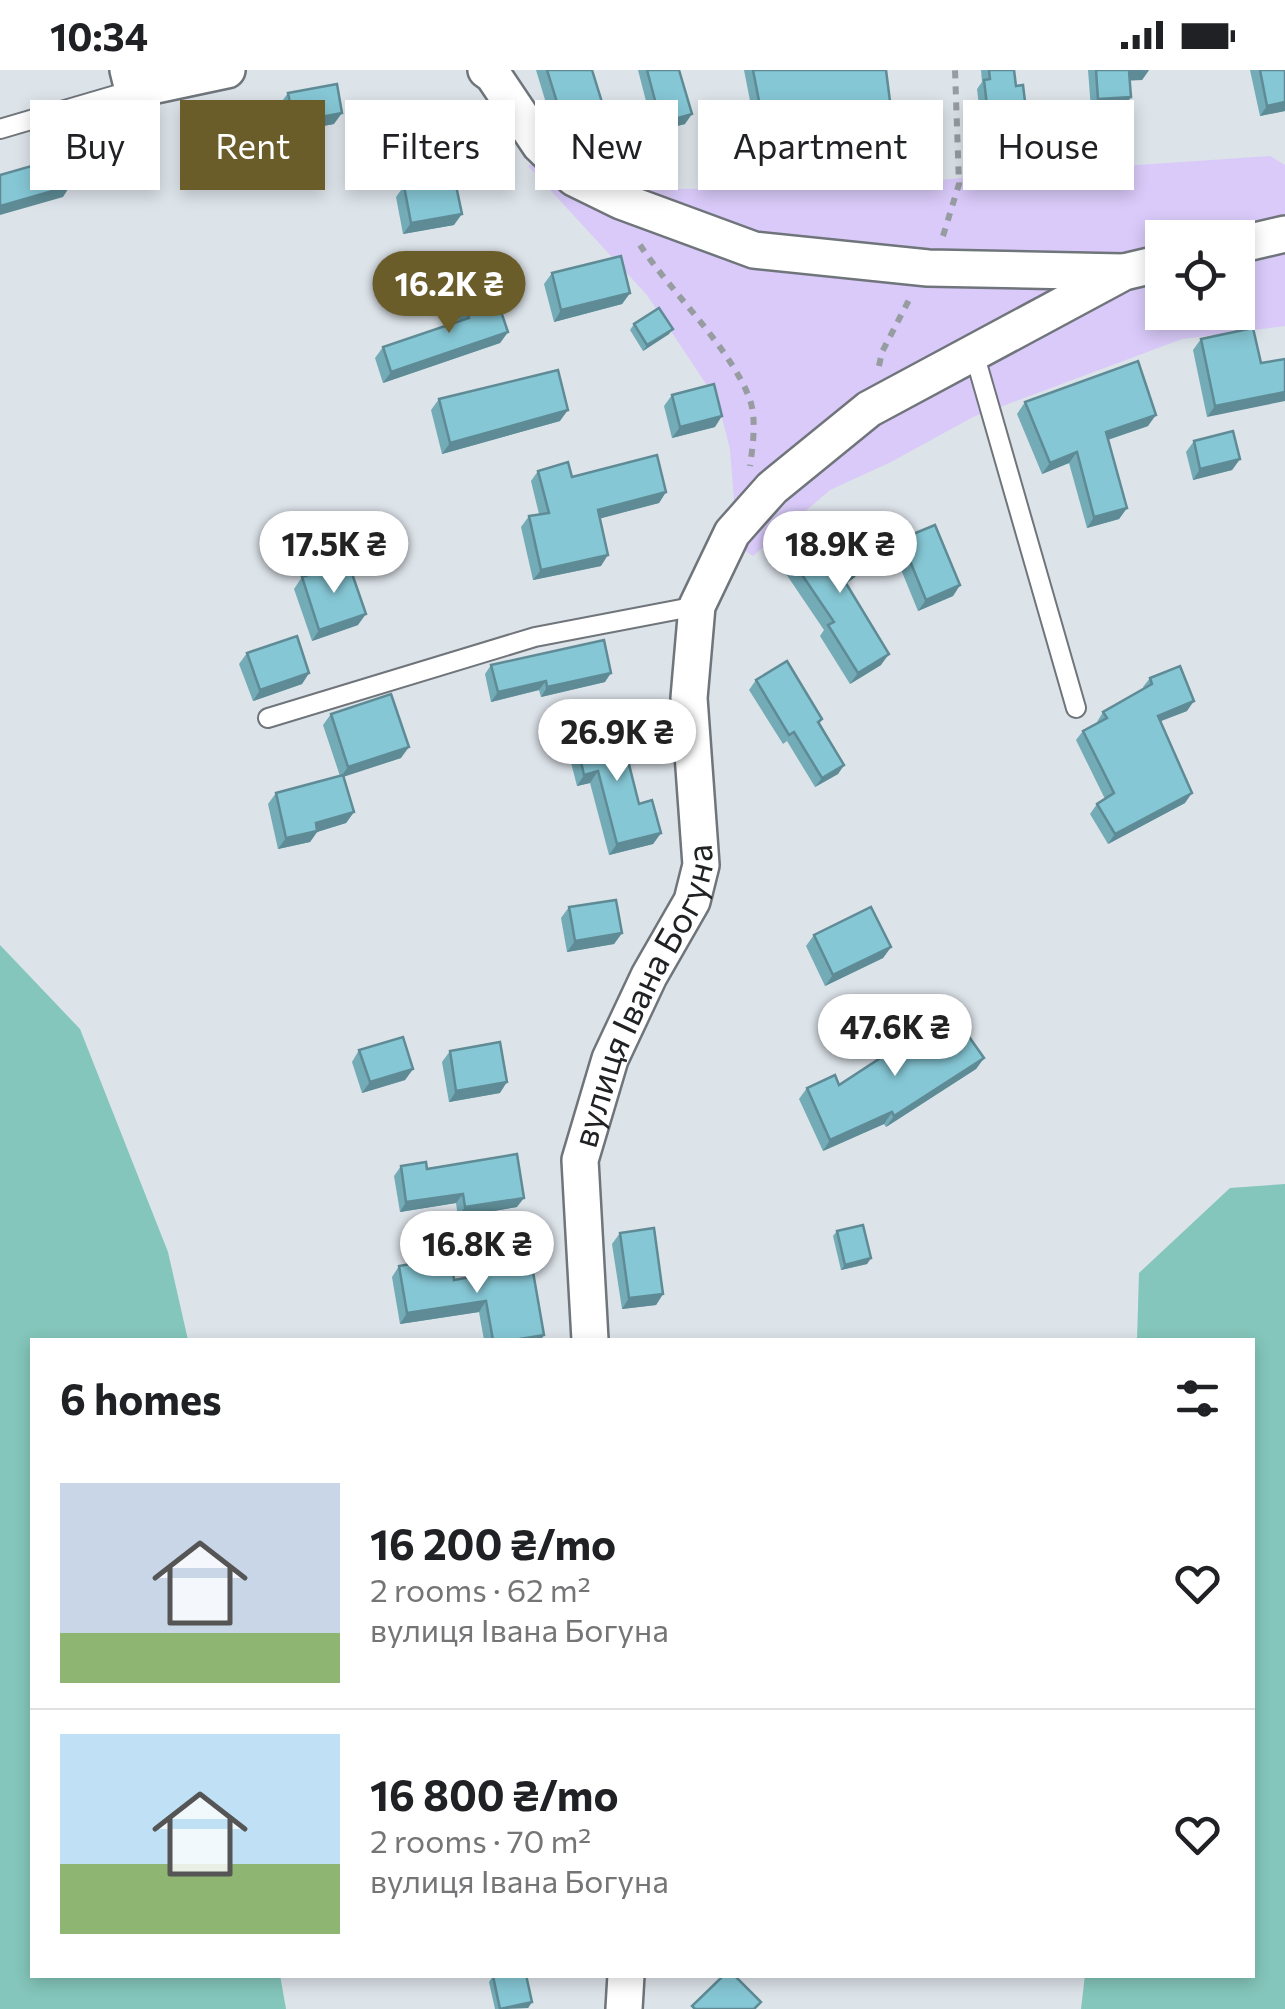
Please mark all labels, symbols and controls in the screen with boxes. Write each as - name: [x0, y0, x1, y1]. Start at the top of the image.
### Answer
- text: 10:34: [50, 12, 148, 59]
- chip: Buy: [30, 100, 160, 190]
- chip: Rent: [180, 100, 325, 190]
- chip: Filters: [345, 100, 515, 190]
- chip: New: [535, 100, 678, 190]
- chip: Apartment: [698, 100, 943, 190]
- chip: House: [963, 100, 1134, 190]
- map controls: [1145, 220, 1255, 330]
- button: locate: [1145, 220, 1255, 330]
- pin: 16.2K ₴: [357, 251, 541, 336]
- text: 16.2K ₴: [395, 263, 504, 303]
- pin: 17.5K ₴: [242, 511, 426, 596]
- pin: 18.9K ₴: [748, 511, 932, 596]
- text: 17.5K ₴: [281, 523, 387, 563]
- text: 18.9K ₴: [785, 523, 895, 563]
- pin: 26.9K ₴: [525, 699, 709, 784]
- text: 26.9K ₴: [560, 711, 674, 751]
- street label: вулиця Івана Богуна: [561, 843, 720, 1152]
- pin: 47.6K ₴: [803, 994, 987, 1079]
- text: 47.6K ₴: [840, 1006, 950, 1046]
- pin: 16.8K ₴: [385, 1211, 569, 1296]
- text: 16.8K ₴: [422, 1223, 532, 1263]
- icon: filters: [1170, 1371, 1225, 1426]
- text: 6 homes: [60, 1372, 222, 1424]
- text: 16 200 ₴/mo: [370, 1517, 616, 1569]
- icon: home: [140, 1523, 260, 1643]
- icon: heart: [1170, 1556, 1225, 1611]
- text: 2 rooms · 62 m²: [370, 1569, 591, 1609]
- text: вулиця Івана Богуна: [370, 1609, 669, 1649]
- text: 16 800 ₴/mo: [370, 1768, 619, 1820]
- icon: home: [140, 1774, 260, 1894]
- icon: heart: [1170, 1807, 1225, 1862]
- text: 2 rooms · 70 m²: [370, 1820, 591, 1860]
- text: вулиця Івана Богуна: [370, 1860, 669, 1900]

